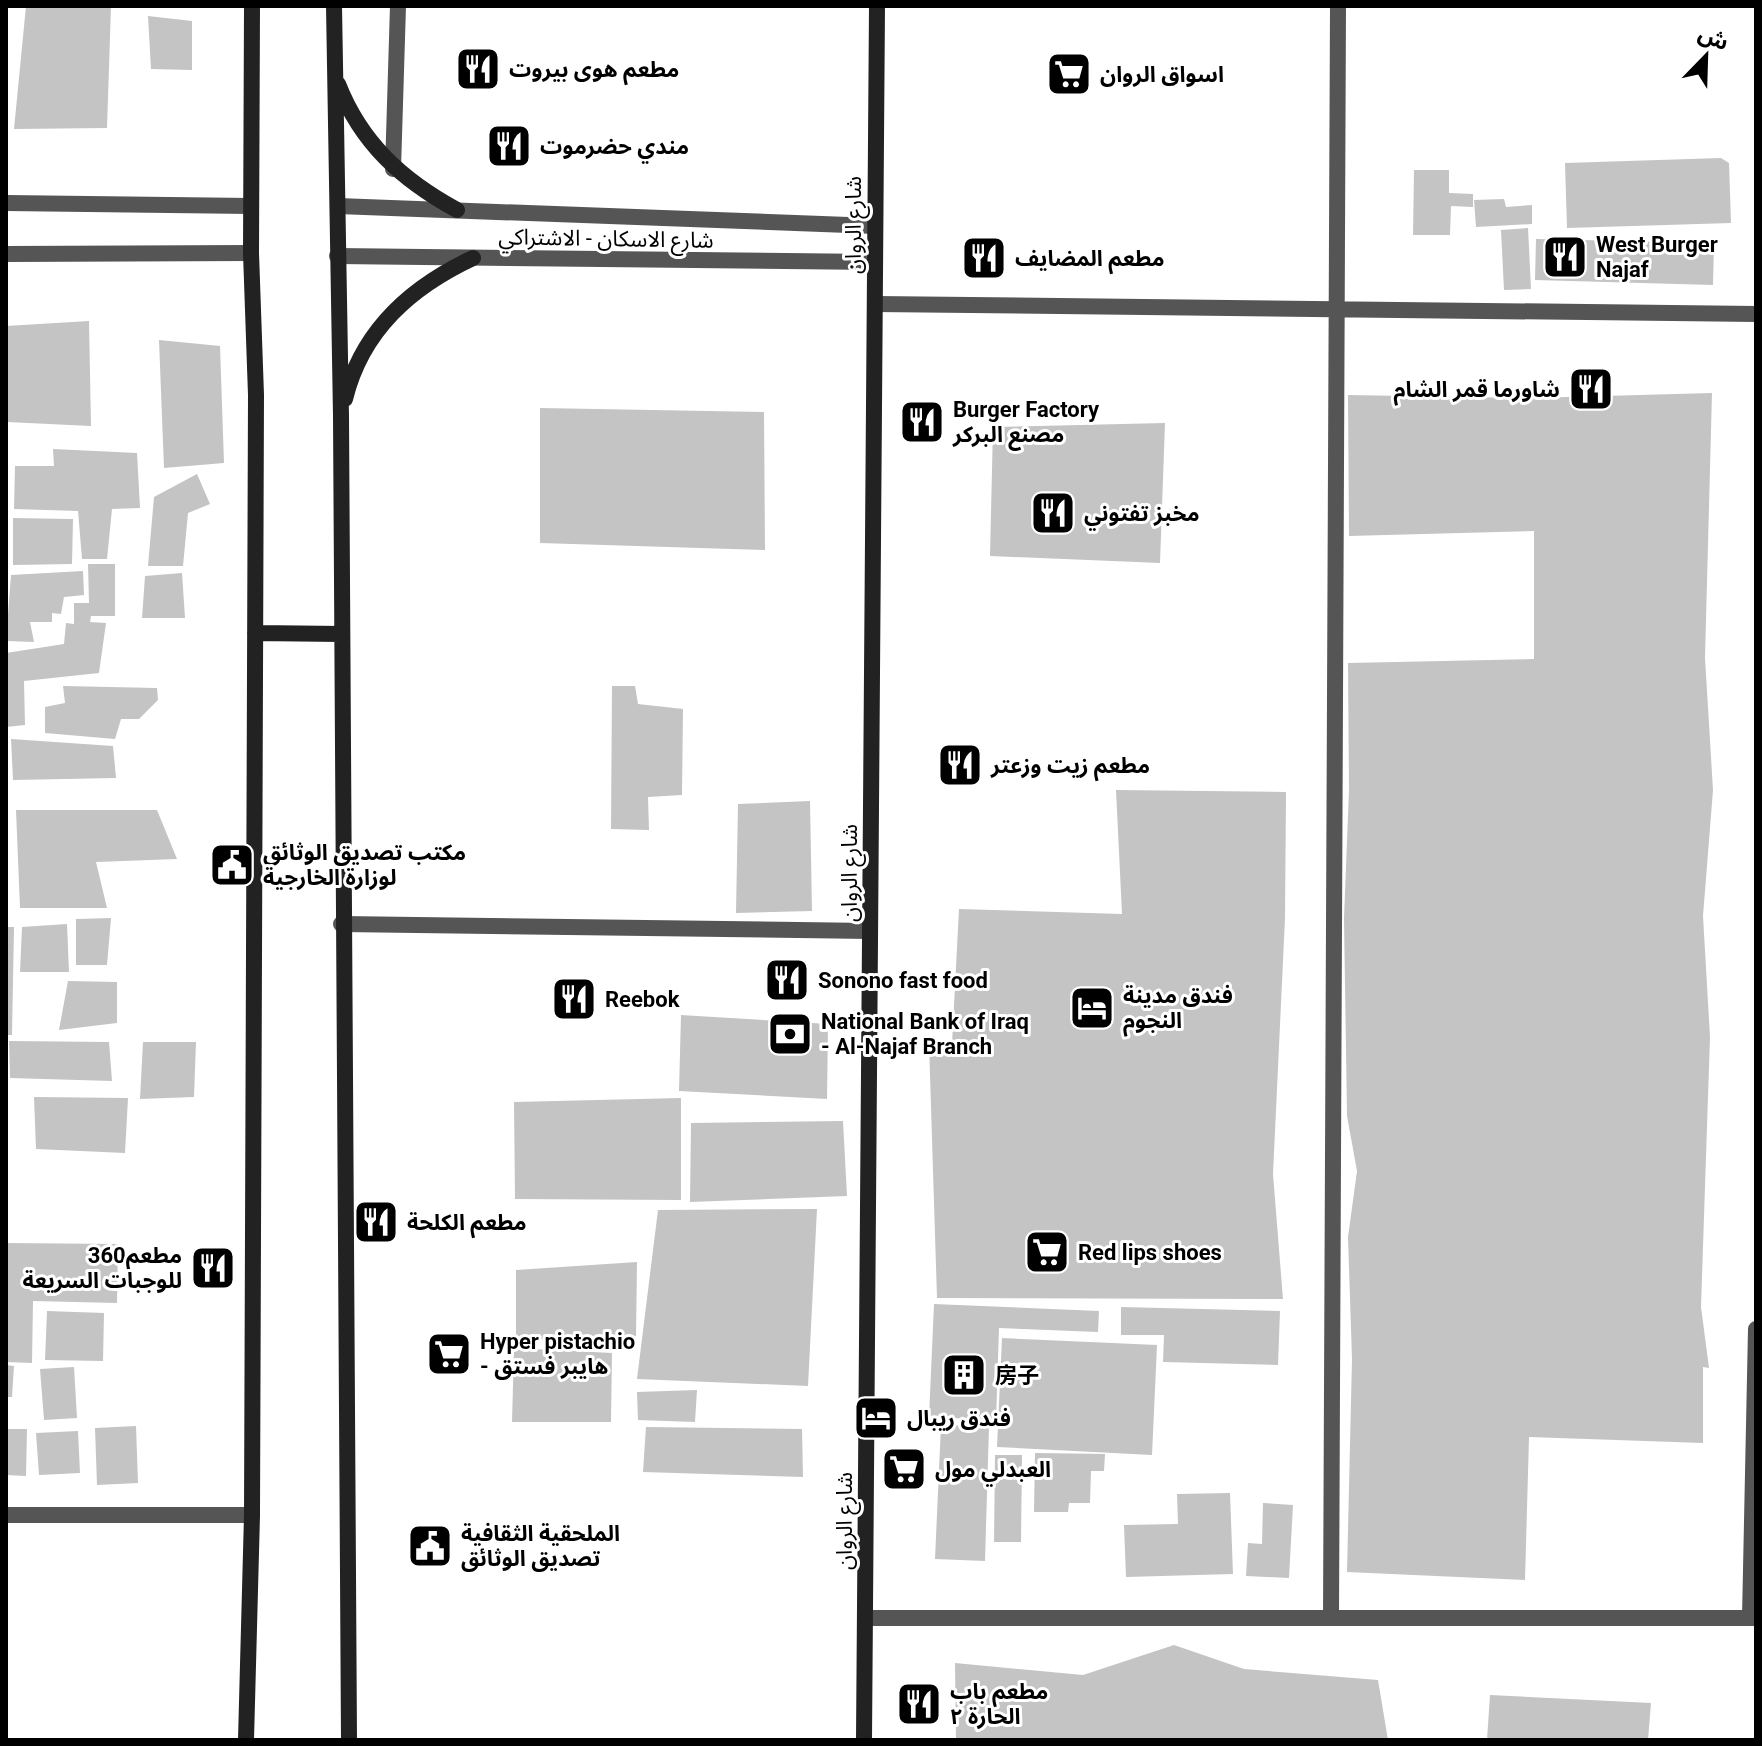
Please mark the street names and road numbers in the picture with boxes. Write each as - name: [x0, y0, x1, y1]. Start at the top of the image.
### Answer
- street label: شارع الروان: [841, 176, 870, 274]
- street label: شارع الاسكان - الاشتراكي: [498, 224, 714, 257]
- street label: شارع الروان: [837, 824, 866, 922]
- street label: شارع الروان: [832, 1472, 861, 1570]

